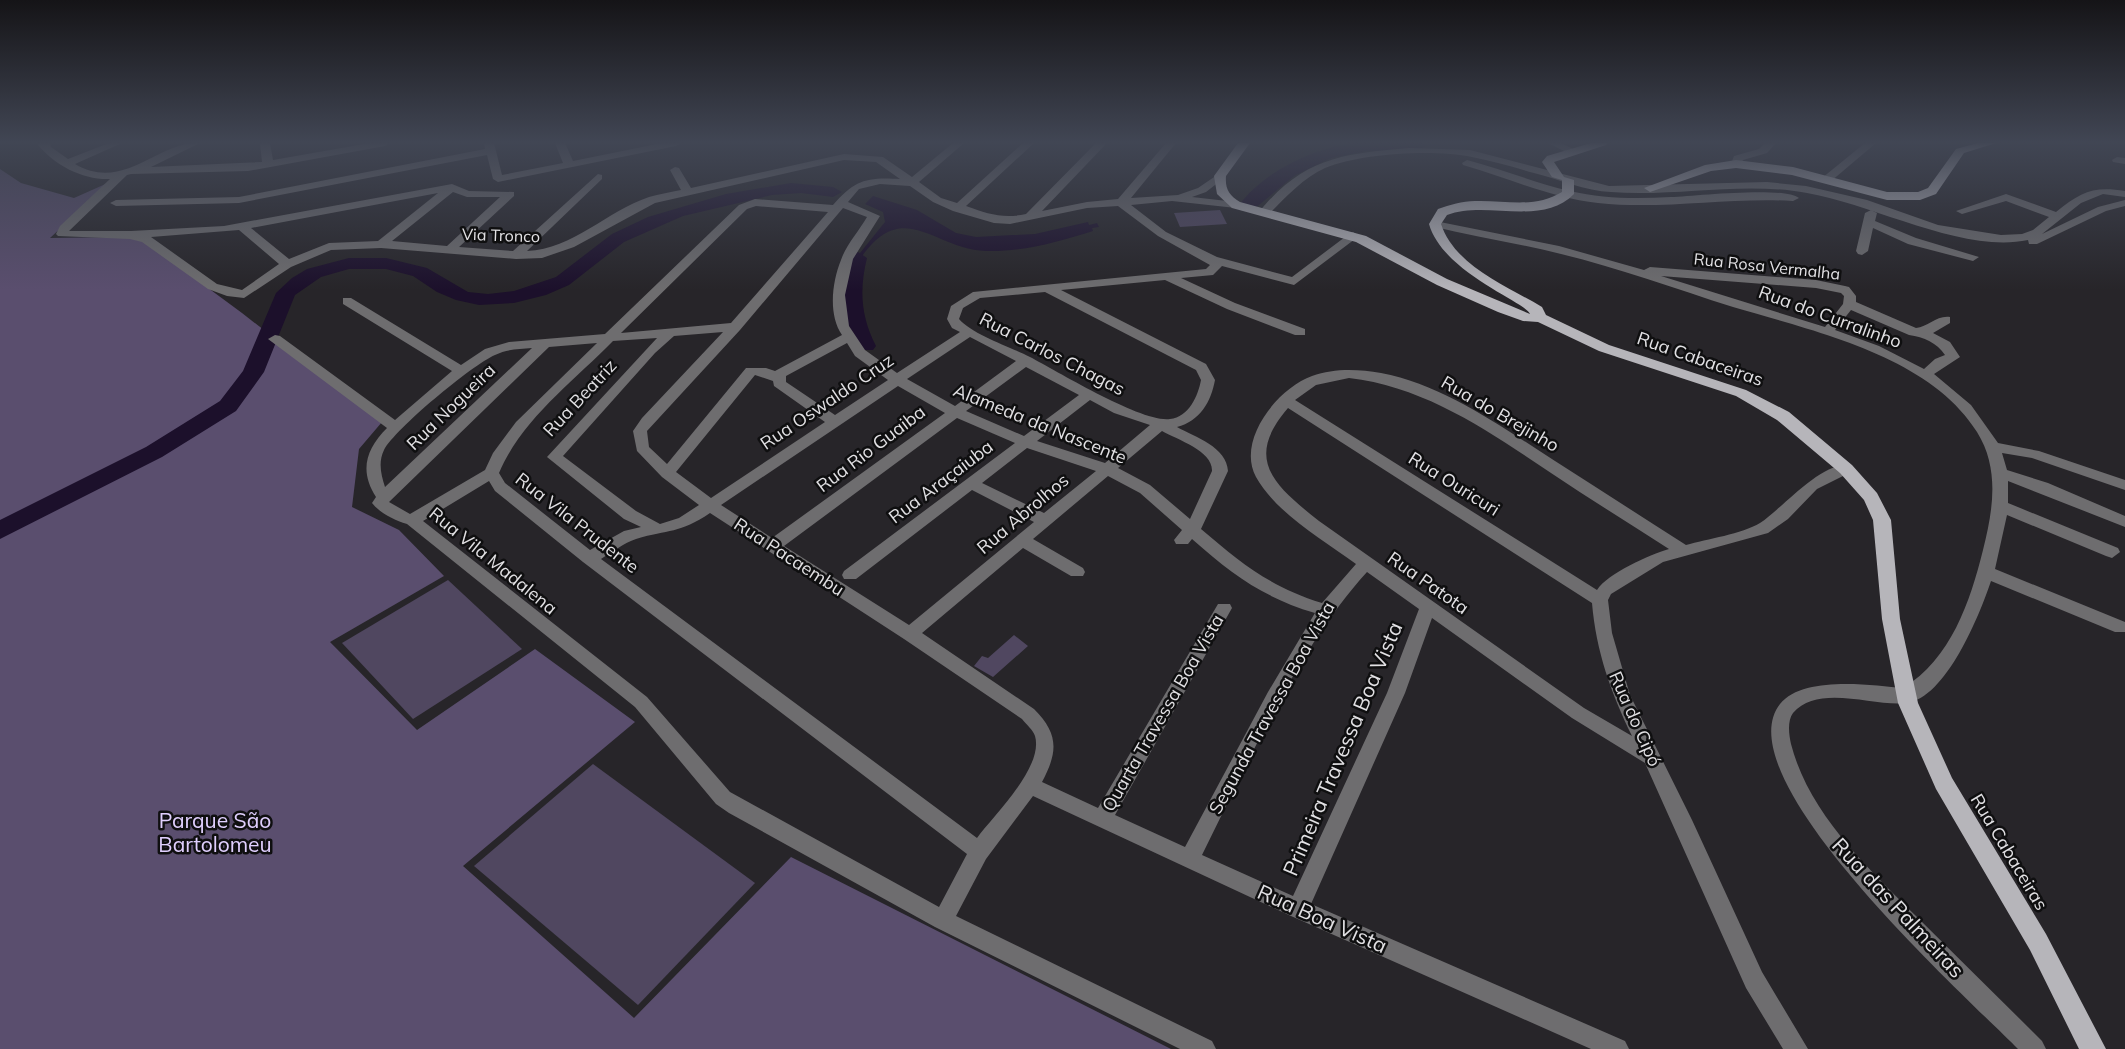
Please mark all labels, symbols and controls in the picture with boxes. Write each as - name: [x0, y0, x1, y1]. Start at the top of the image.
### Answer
- street label: Via Tronco: [462, 224, 540, 246]
- street label: Rua Rosa Vermalha: [1693, 248, 1841, 284]
- street label: Rua do Curralinho: [1756, 280, 1905, 353]
- street label: Rua Carlos Chagas: [976, 307, 1129, 400]
- street label: Rua Cabaceiras: [1634, 326, 1766, 391]
- street label: Rua Oswaldo Cruz: [756, 348, 898, 455]
- street label: Rua Beatriz: [538, 354, 621, 441]
- street label: Rua Nogueira: [401, 359, 500, 455]
- street label: Rua do Brejinho: [1437, 370, 1563, 457]
- street label: Alameda da Nascente: [950, 378, 1130, 469]
- street label: Rua Rio Guaiba: [812, 400, 930, 497]
- street label: Rua Araçaiuba: [884, 435, 997, 528]
- street label: Rua Ouricuri: [1404, 446, 1504, 521]
- street label: Rua Vila Prudente: [511, 467, 644, 578]
- street label: Rua Abrolhos: [972, 468, 1073, 559]
- street label: Rua Vila Madalena: [425, 502, 562, 619]
- street label: Rua Pacaembu: [730, 512, 849, 601]
- street label: Rua Patota: [1383, 546, 1473, 619]
- street label: Segunda Travessa Boa Vista: [1204, 598, 1340, 818]
- street label: Quarta Travessa Boa Vista: [1097, 610, 1229, 815]
- street label: Primeira Travessa Boa Vista: [1277, 618, 1407, 879]
- street label: Rua do Cipó: [1604, 668, 1667, 770]
- street label: Rua Cabaceiras: [1966, 789, 2053, 914]
- park label: Parque São Bartolomeu: [158, 807, 272, 857]
- street label: Rua das Palmeiras: [1827, 832, 1970, 983]
- street label: Rua Boa Vista: [1254, 878, 1391, 958]

